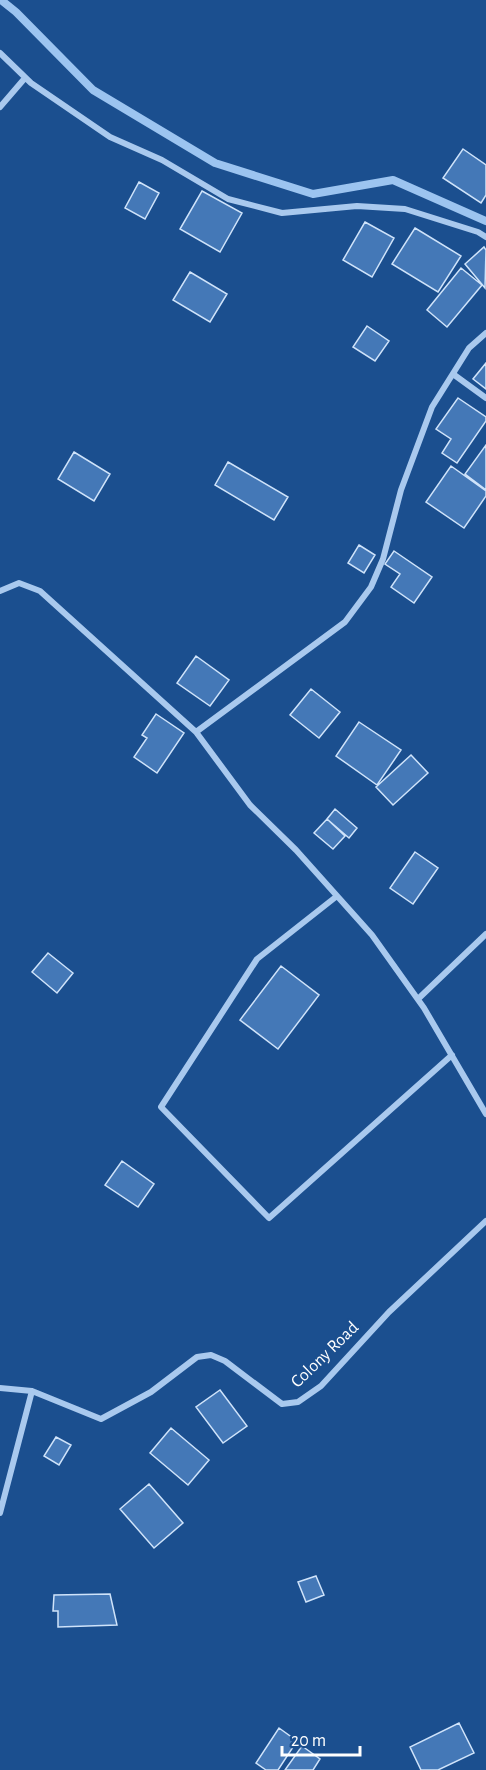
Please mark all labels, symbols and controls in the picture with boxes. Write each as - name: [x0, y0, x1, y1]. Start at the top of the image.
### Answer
- street label: Colony Road: [288, 1319, 362, 1391]
- scale bar: [282, 1719, 360, 1757]
- text: 20 m: [291, 1732, 326, 1750]

